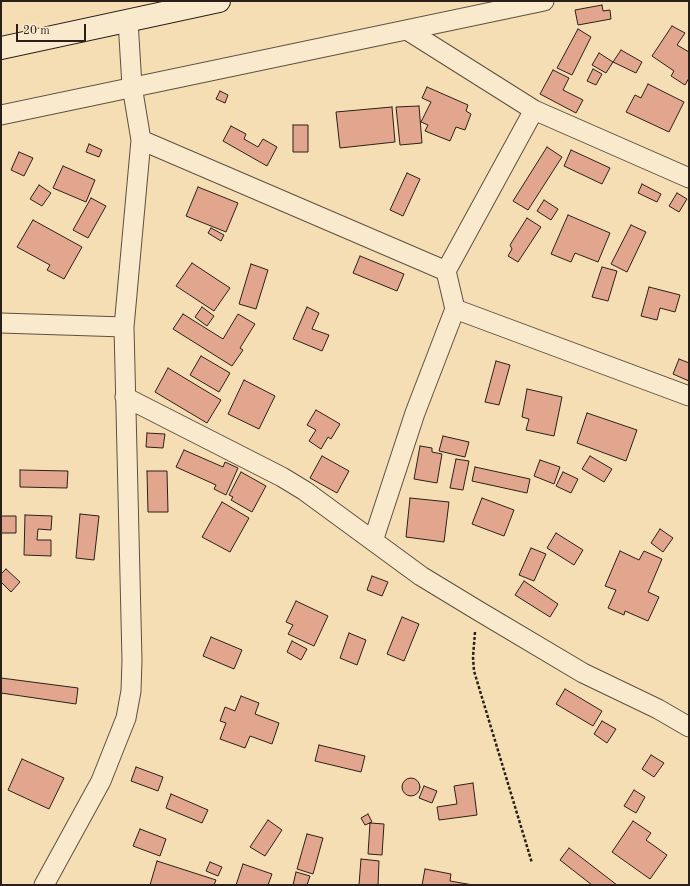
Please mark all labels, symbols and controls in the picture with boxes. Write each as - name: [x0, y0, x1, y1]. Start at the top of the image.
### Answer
- scale bar: [18, 16, 88, 42]
- text: 20 m: [23, 25, 50, 37]

